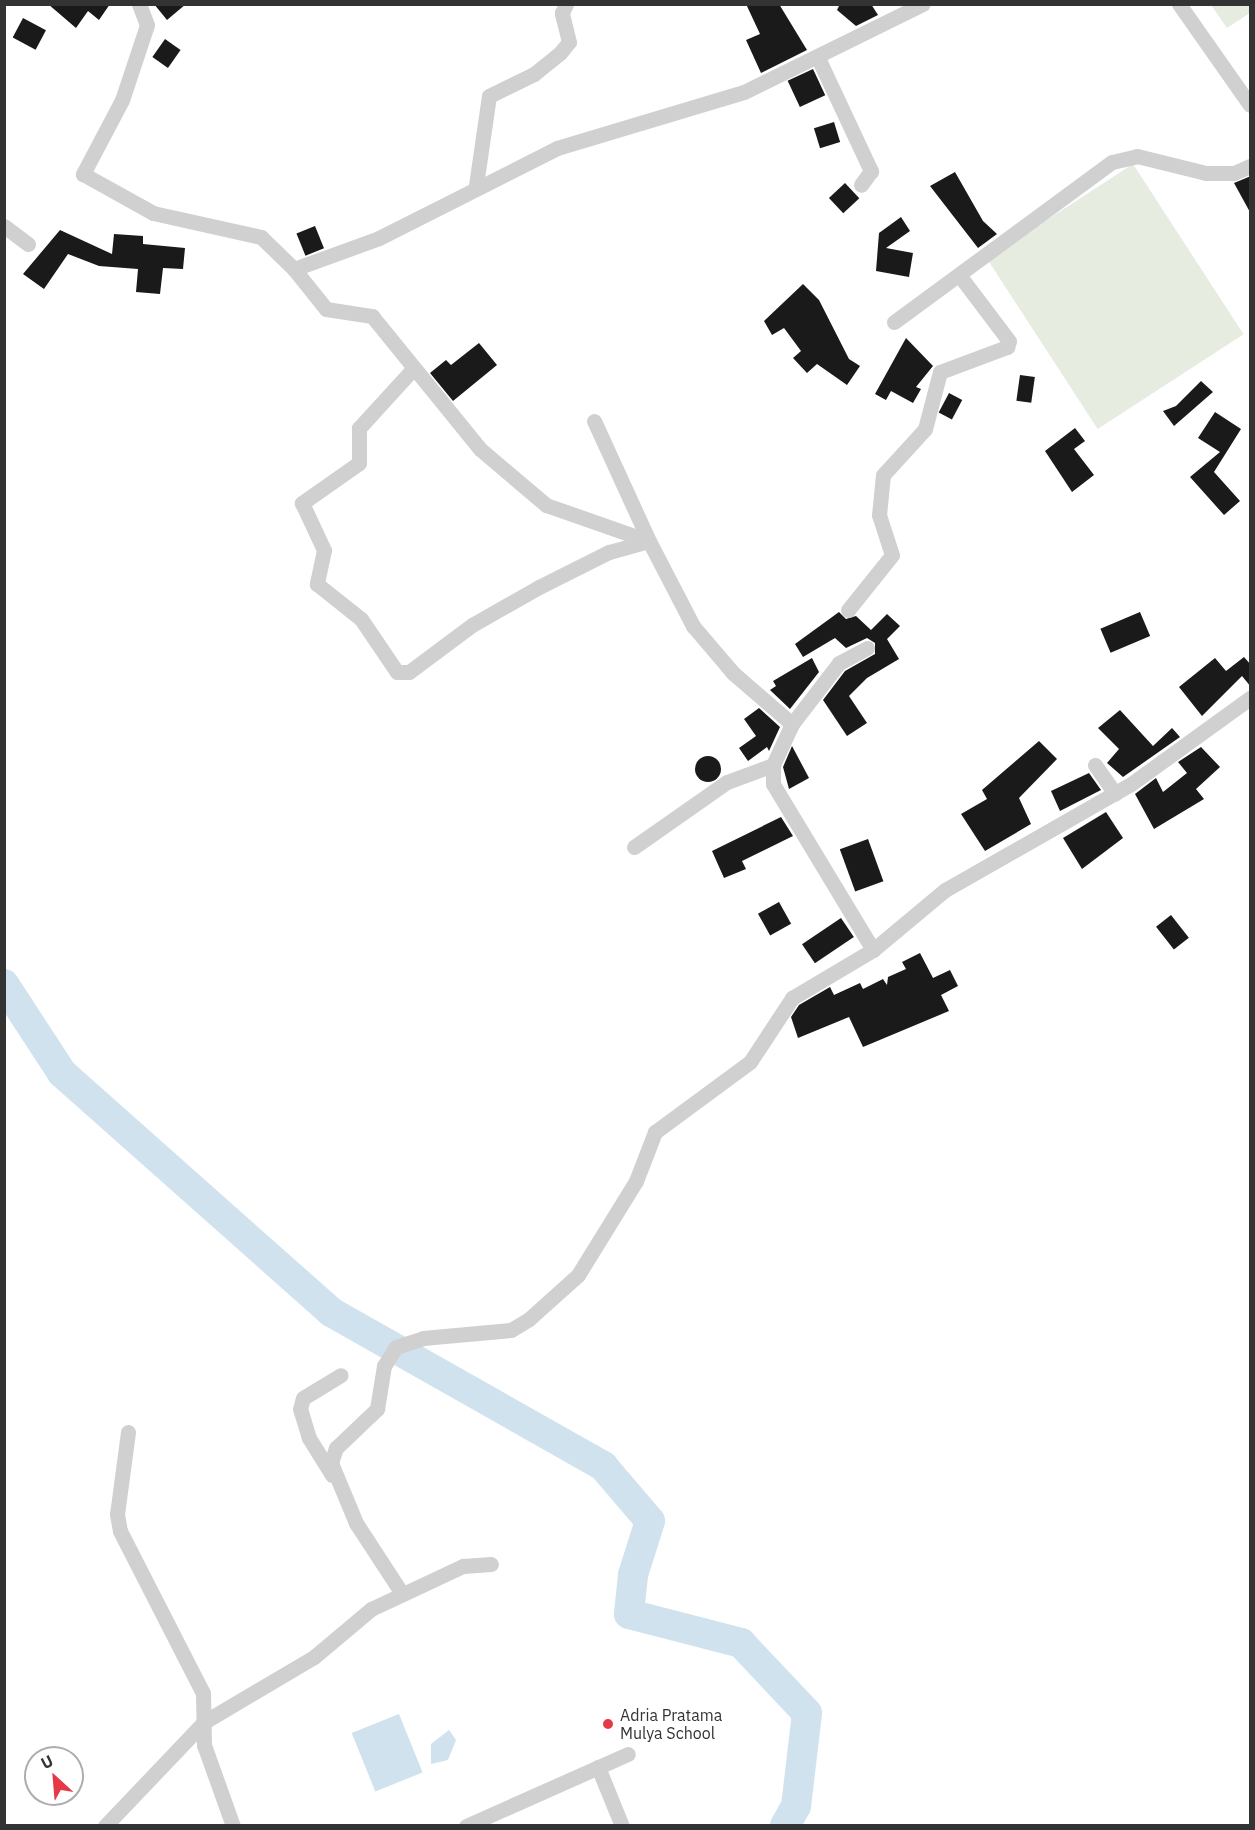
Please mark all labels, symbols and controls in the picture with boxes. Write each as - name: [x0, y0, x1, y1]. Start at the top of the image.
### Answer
- place label: Adria Pratama Mulya School: [620, 1705, 722, 1743]
- marker: Adria Pratama Mulya School: [601, 1717, 615, 1731]
- north arrow: [24, 1746, 84, 1806]
- text: U: [38, 1750, 56, 1773]

